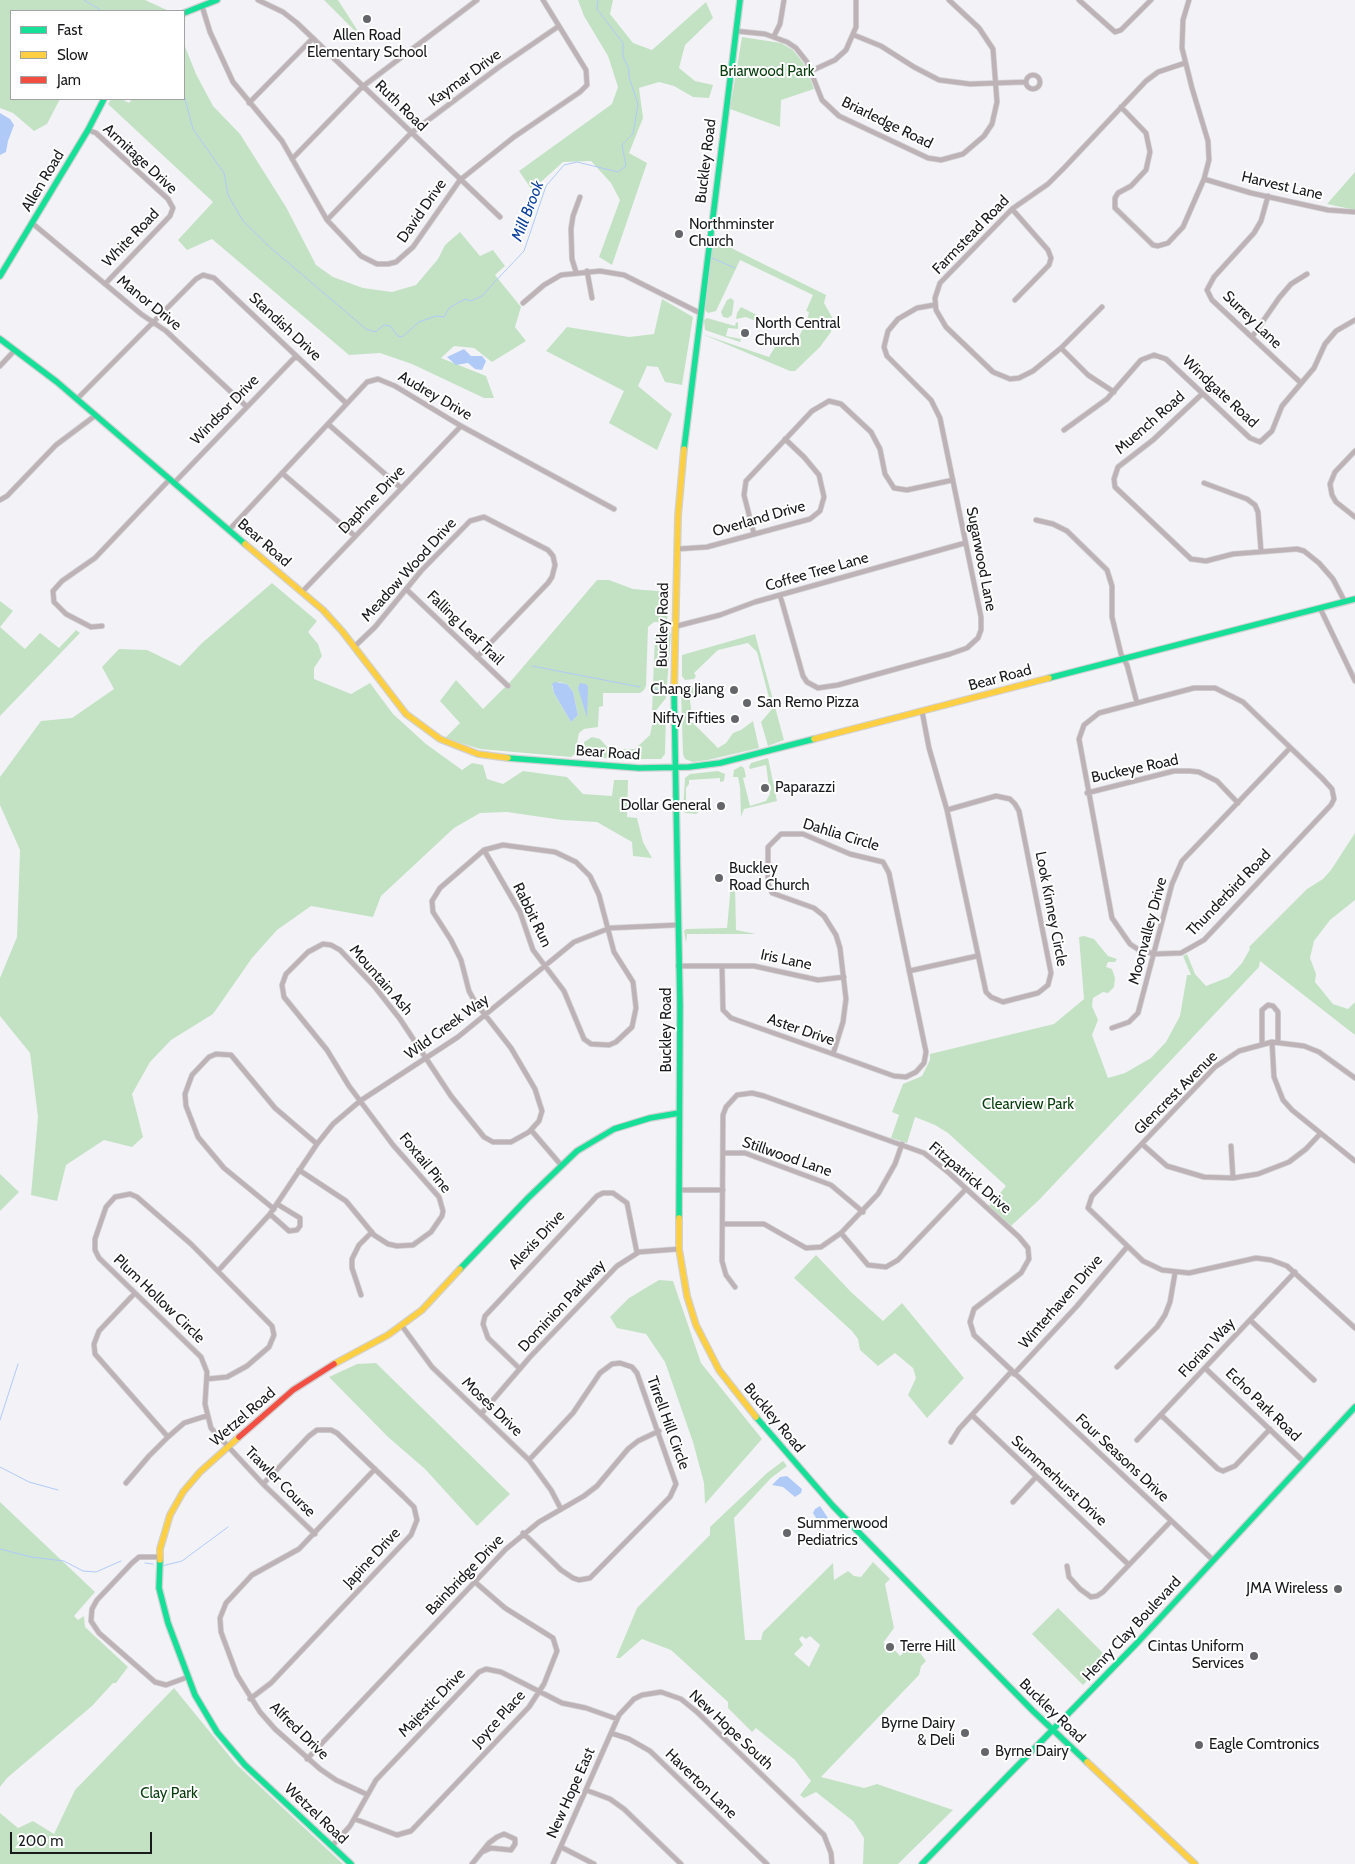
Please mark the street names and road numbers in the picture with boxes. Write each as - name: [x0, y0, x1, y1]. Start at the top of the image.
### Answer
- street label: Kaymar Drive: [425, 46, 505, 110]
- street label: Ruth Road: [371, 77, 431, 135]
- street label: Briarledge Road: [838, 93, 936, 153]
- street label: Buckley Road: [692, 118, 720, 204]
- street label: Armitage Drive: [99, 120, 181, 198]
- street label: Allen Road: [18, 147, 68, 215]
- street label: Harvest Lane: [1240, 168, 1324, 204]
- street label: David Drive: [394, 176, 450, 246]
- street label: Farmstead Road: [929, 192, 1013, 278]
- street label: White Road: [99, 205, 163, 271]
- street label: Manor Drive: [113, 272, 185, 334]
- street label: Surrey Lane: [1219, 287, 1285, 353]
- street label: Standish Drive: [245, 289, 325, 365]
- street label: Windgate Road: [1178, 352, 1262, 432]
- street label: Audrey Drive: [395, 368, 475, 424]
- street label: Windsor Drive: [187, 371, 263, 449]
- street label: Muench Road: [1111, 388, 1189, 458]
- street label: Daphne Drive: [335, 462, 409, 538]
- street label: Overland Drive: [711, 497, 807, 541]
- street label: Sugarwood Lane: [962, 505, 1000, 613]
- street label: Bear Road: [234, 515, 294, 571]
- street label: Meadow Wood Drive: [358, 515, 460, 625]
- street label: Coffee Tree Lane: [763, 549, 871, 595]
- street label: Buckley Road: [653, 582, 673, 668]
- street label: Falling Leaf Trail: [423, 587, 507, 669]
- street label: Bear Road: [967, 661, 1033, 695]
- street label: Bear Road: [575, 742, 641, 764]
- street label: Buckeye Road: [1090, 751, 1180, 787]
- street label: Dahlia Circle: [801, 815, 881, 855]
- street label: Thunderbird Road: [1183, 846, 1275, 940]
- street label: Look Kinney Circle: [1031, 850, 1071, 968]
- street label: Moonvalley Drive: [1125, 875, 1171, 987]
- street label: Rabbit Run: [509, 880, 555, 950]
- street label: Mountain Ash: [346, 941, 416, 1019]
- street label: Iris Lane: [759, 946, 813, 974]
- street label: Buckley Road: [658, 988, 676, 1072]
- street label: Wild Creek Way: [401, 990, 493, 1064]
- street label: Aster Drive: [765, 1010, 837, 1050]
- street label: Glencrest Avenue: [1130, 1047, 1222, 1139]
- street label: Foxtail Pine: [395, 1129, 455, 1197]
- street label: Stillwood Lane: [740, 1133, 834, 1181]
- street label: Fitzpatrick Drive: [925, 1138, 1015, 1218]
- street label: Alexis Drive: [505, 1207, 569, 1273]
- street label: Plum Hollow Circle: [110, 1251, 208, 1347]
- street label: Winterhaven Drive: [1015, 1251, 1107, 1353]
- street label: Dominion Parkway: [515, 1256, 609, 1356]
- street label: Florian Way: [1175, 1315, 1239, 1381]
- street label: Echo Park Road: [1222, 1365, 1304, 1445]
- street label: Moses Drive: [458, 1374, 526, 1440]
- street label: Tirrell Hill Circle: [643, 1374, 693, 1472]
- street label: Buckley Road: [740, 1380, 808, 1456]
- street label: Wetzel Road: [207, 1384, 279, 1450]
- street label: Four Seasons Drive: [1072, 1410, 1172, 1506]
- street label: Summerhurst Drive: [1007, 1432, 1111, 1530]
- street label: Trawler Course: [241, 1443, 319, 1521]
- street label: Japine Drive: [340, 1524, 404, 1592]
- street label: Bainbridge Drive: [422, 1531, 508, 1619]
- street label: Henry Clay Boulevard: [1079, 1573, 1185, 1685]
- street label: Majestic Drive: [395, 1665, 469, 1741]
- street label: Buckley Road: [1015, 1675, 1089, 1747]
- street label: New Hope South: [685, 1686, 777, 1774]
- street label: Joyce Place: [469, 1687, 529, 1751]
- street label: Alfred Drive: [266, 1698, 332, 1764]
- street label: New Hope East: [543, 1745, 599, 1841]
- street label: Haverton Lane: [661, 1745, 741, 1823]
- street label: Wetzel Road: [280, 1780, 352, 1848]

